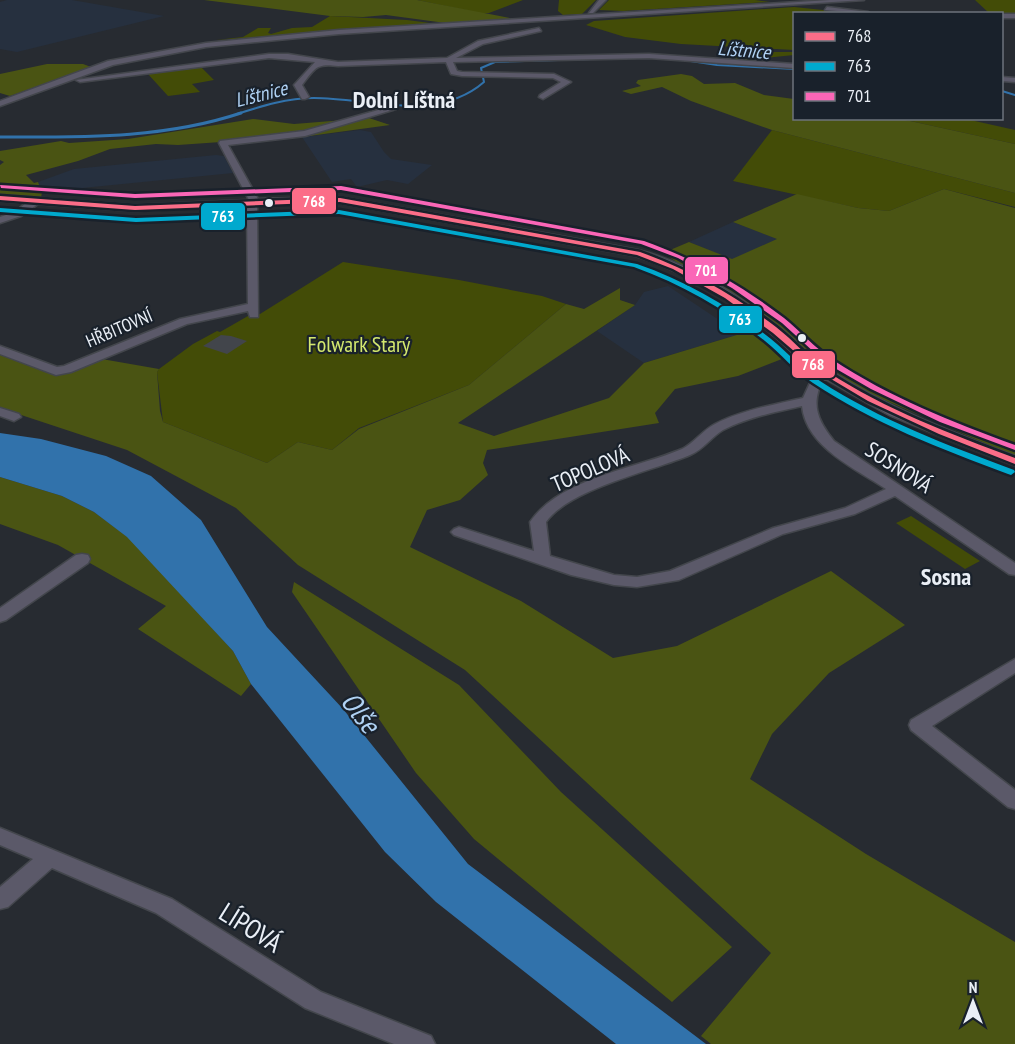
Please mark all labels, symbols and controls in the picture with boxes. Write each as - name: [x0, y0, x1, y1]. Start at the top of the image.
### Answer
- legend: [793, 12, 1003, 120]
- text: 768: [847, 24, 871, 47]
- water label: Líštnice: [716, 35, 773, 65]
- text: 763: [847, 54, 871, 77]
- water label: Líštnice: [232, 75, 292, 113]
- district label: Dolní Líštná: [353, 84, 455, 115]
- text: 701: [847, 84, 871, 107]
- line badge: 768: [291, 187, 337, 215]
- text: 768: [303, 191, 325, 211]
- unlabelled marker: [263, 197, 275, 209]
- line badge: 763: [200, 202, 246, 231]
- text: 763: [212, 206, 234, 226]
- line badge: 701: [684, 256, 729, 285]
- text: 701: [695, 260, 717, 280]
- street label: HŘBITOVNÍ: [82, 303, 156, 352]
- line badge: 763: [718, 305, 763, 334]
- text: 763: [729, 309, 751, 329]
- park label: Folwark Starý: [308, 330, 411, 358]
- unlabelled marker: [796, 332, 808, 344]
- line badge: 768: [791, 350, 836, 379]
- text: 768: [802, 354, 824, 374]
- street label: SOSNOVÁ: [860, 435, 938, 499]
- street label: TOPOLOVÁ: [547, 440, 634, 498]
- district label: Sosna: [921, 561, 971, 592]
- water label: Olše: [333, 684, 390, 742]
- street label: LÍPOVÁ: [213, 895, 289, 959]
- north arrow: [943, 972, 1003, 1032]
- text: N: [969, 977, 977, 997]

